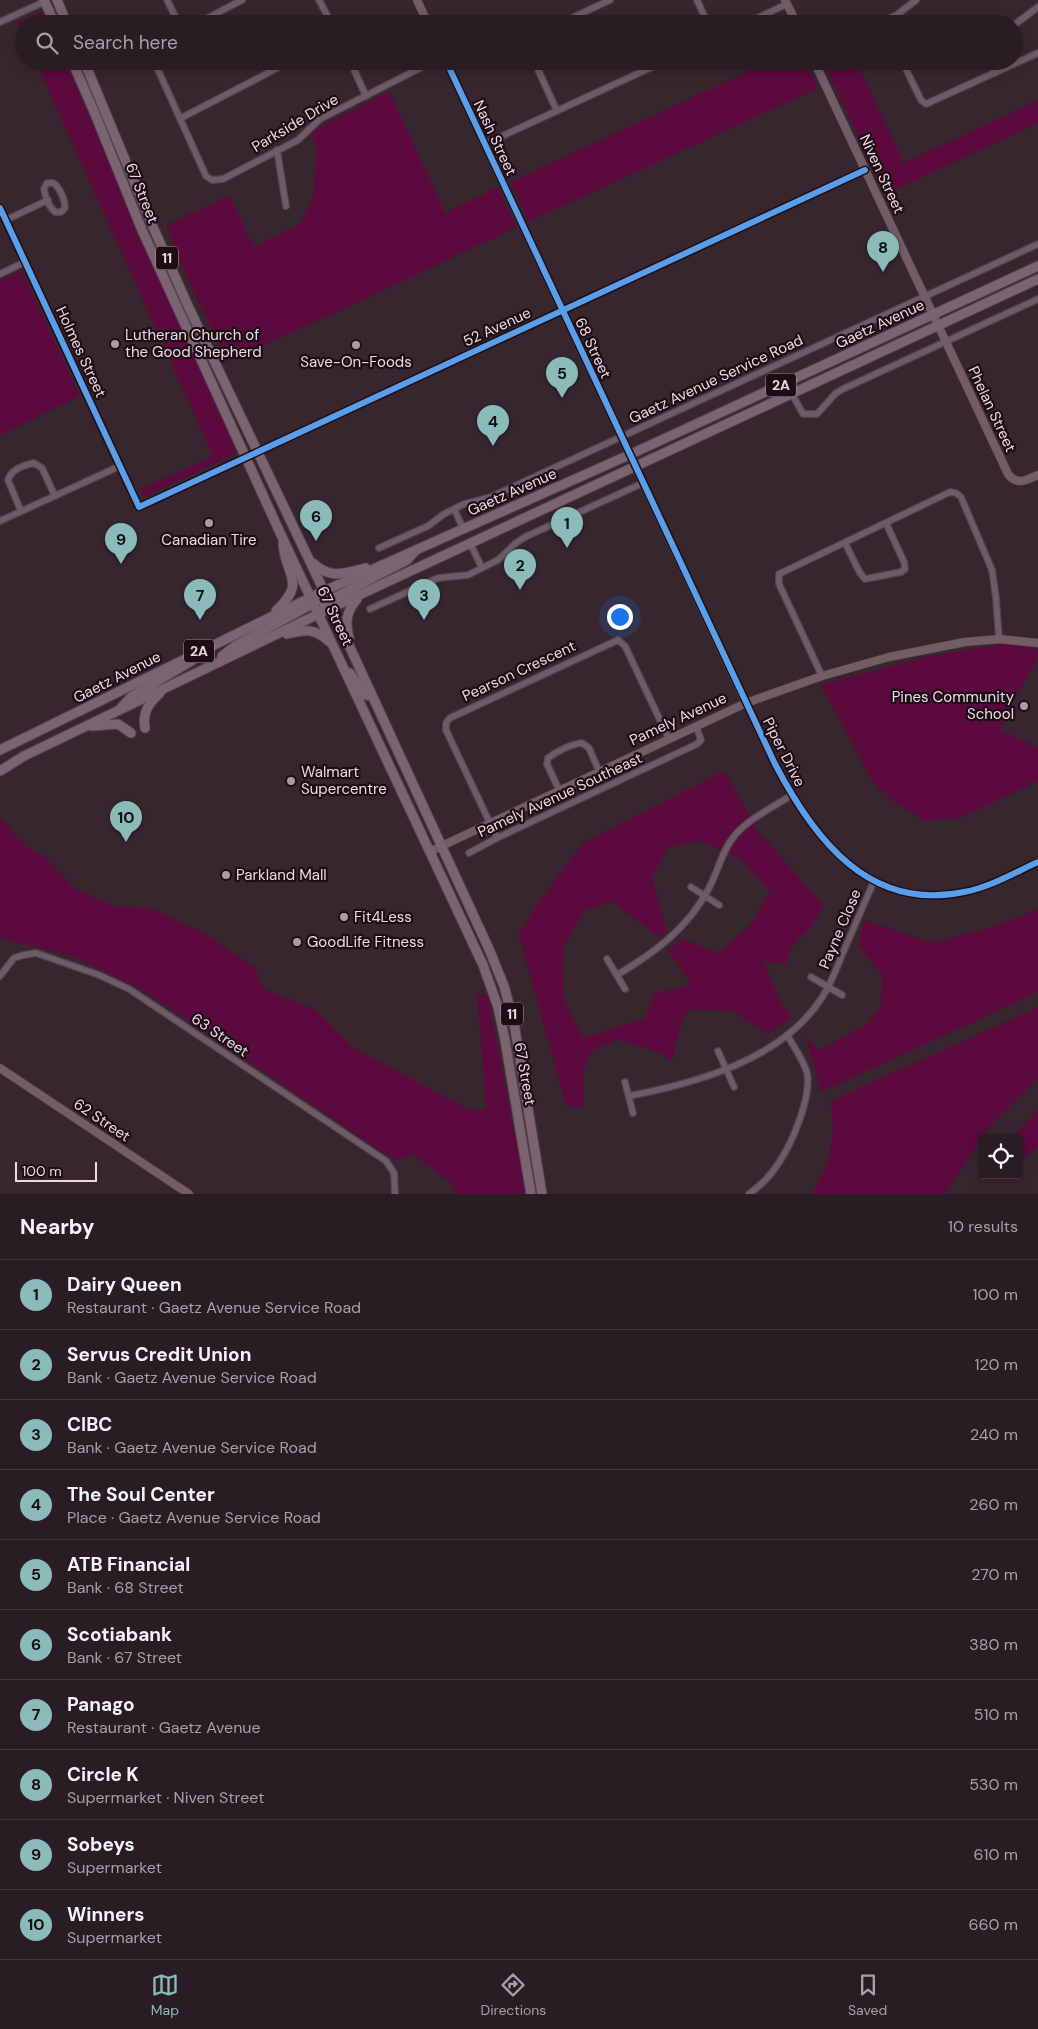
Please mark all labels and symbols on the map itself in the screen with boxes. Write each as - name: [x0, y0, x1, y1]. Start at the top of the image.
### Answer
- street label: Parkside Drive: [248, 89, 342, 157]
- street label: Nash Street: [469, 97, 521, 179]
- street label: Niven Street: [855, 131, 909, 217]
- street label: 67 Street: [121, 160, 163, 226]
- pin: 8: [867, 231, 899, 272]
- road number: 11: [156, 247, 178, 270]
- street label: Gaetz Avenue: [832, 295, 928, 353]
- street label: Holmes Street: [51, 303, 111, 401]
- street label: 52 Avenue: [460, 303, 534, 351]
- street label: 68 Street: [570, 314, 616, 382]
- place label: Lutheran Church of the Good Shepherd: [125, 325, 262, 362]
- street label: Gaetz Avenue Service Road: [626, 330, 806, 428]
- marker: Lutheran Church of the Good Shepherd: [109, 338, 121, 350]
- marker: Save-On-Foods: [350, 339, 362, 351]
- place label: Save-On-Foods: [300, 352, 412, 372]
- pin: 5: [546, 357, 578, 398]
- street label: Phelan Street: [963, 363, 1021, 455]
- road number: 2A: [766, 374, 796, 396]
- pin: 4: [477, 405, 509, 446]
- street label: Gaetz Avenue: [464, 463, 560, 521]
- pin: 6: [300, 500, 332, 541]
- pin: 1: [551, 507, 583, 548]
- marker: Canadian Tire: [203, 517, 215, 529]
- pin: 9: [105, 523, 137, 564]
- place label: Canadian Tire: [161, 530, 257, 550]
- pin: 2: [504, 549, 536, 590]
- pin: 7: [184, 579, 216, 620]
- pin: 3: [408, 579, 440, 620]
- street label: 67 Street: [313, 583, 358, 649]
- your location: [607, 604, 633, 630]
- street label: Pearson Crescent: [459, 636, 579, 706]
- road number: 2A: [184, 640, 214, 662]
- street label: Gaetz Avenue: [70, 646, 164, 708]
- place label: Pines Community School: [892, 687, 1015, 724]
- street label: Pamely Avenue: [626, 688, 730, 750]
- marker: Pines Community School: [1018, 700, 1030, 712]
- street label: Piper Drive: [758, 714, 810, 790]
- street label: Pamely Avenue Southeast: [474, 748, 646, 842]
- place label: Walmart Supercentre: [301, 762, 387, 799]
- marker: Walmart Supercentre: [285, 775, 297, 787]
- pin: 10: [110, 801, 142, 842]
- place label: Parkland Mall: [236, 865, 327, 885]
- marker: Parkland Mall: [220, 869, 232, 881]
- street label: Payne Close: [814, 886, 866, 972]
- place label: Fit4Less: [354, 907, 412, 927]
- marker: Fit4Less: [338, 911, 350, 923]
- place label: GoodLife Fitness: [307, 932, 424, 952]
- marker: GoodLife Fitness: [291, 936, 303, 948]
- road number: 11: [501, 1002, 523, 1026]
- street label: 63 Street: [188, 1009, 253, 1061]
- street label: 67 Street: [510, 1041, 540, 1107]
- street label: 62 Street: [70, 1094, 134, 1146]
- scale bar: [15, 1159, 98, 1182]

